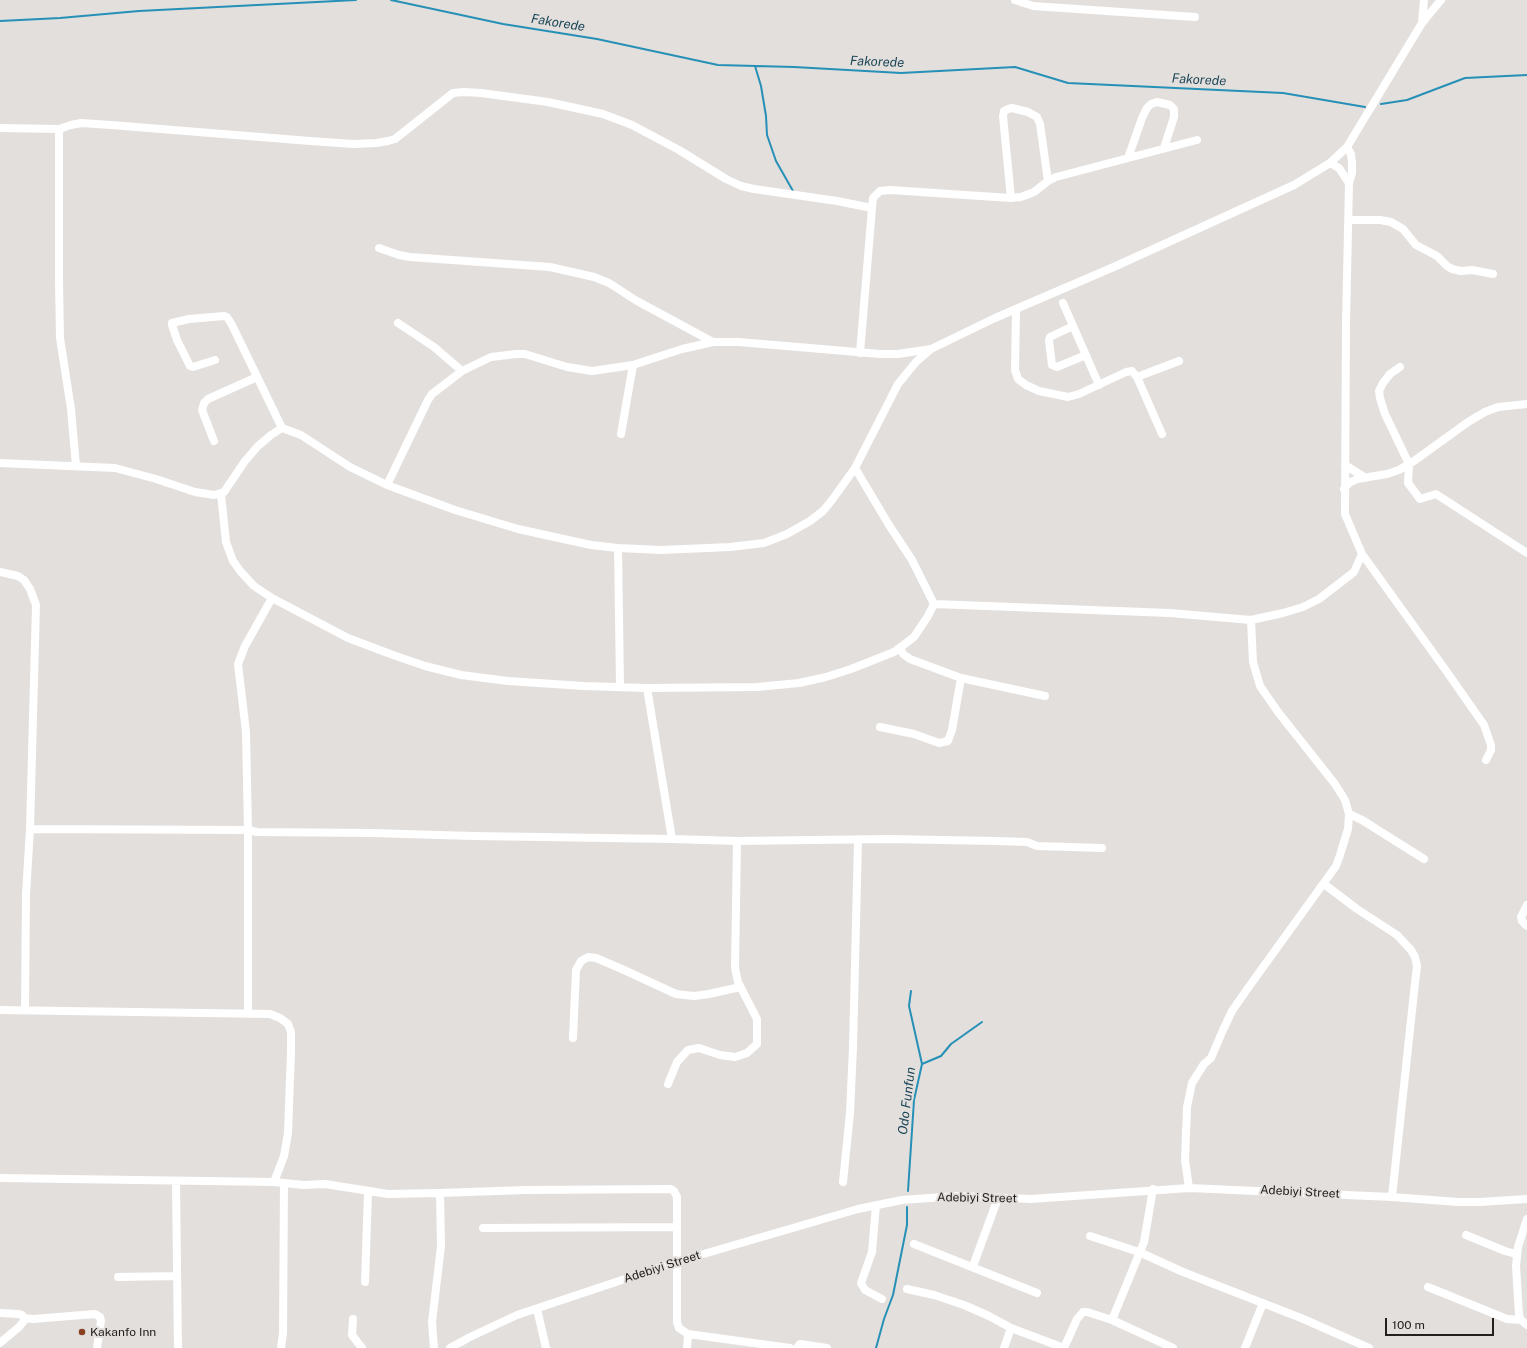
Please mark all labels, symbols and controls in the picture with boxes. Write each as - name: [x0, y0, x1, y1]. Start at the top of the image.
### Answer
- water label: Fakorede: [530, 11, 586, 35]
- water label: Fakorede: [850, 53, 904, 71]
- water label: Fakorede: [1171, 71, 1227, 89]
- water label: Odo Funfun: [895, 1066, 919, 1136]
- street label: Adebiyi Street: [1260, 1183, 1340, 1201]
- street label: Adebiyi Street: [937, 1190, 1017, 1206]
- street label: Adebiyi Street: [622, 1248, 702, 1286]
- scale bar: [1387, 1310, 1496, 1336]
- text: 100 m: [1392, 1318, 1425, 1332]
- place label: Kakanfo Inn: [90, 1325, 156, 1339]
- marker: Kakanfo Inn: [77, 1327, 87, 1337]

